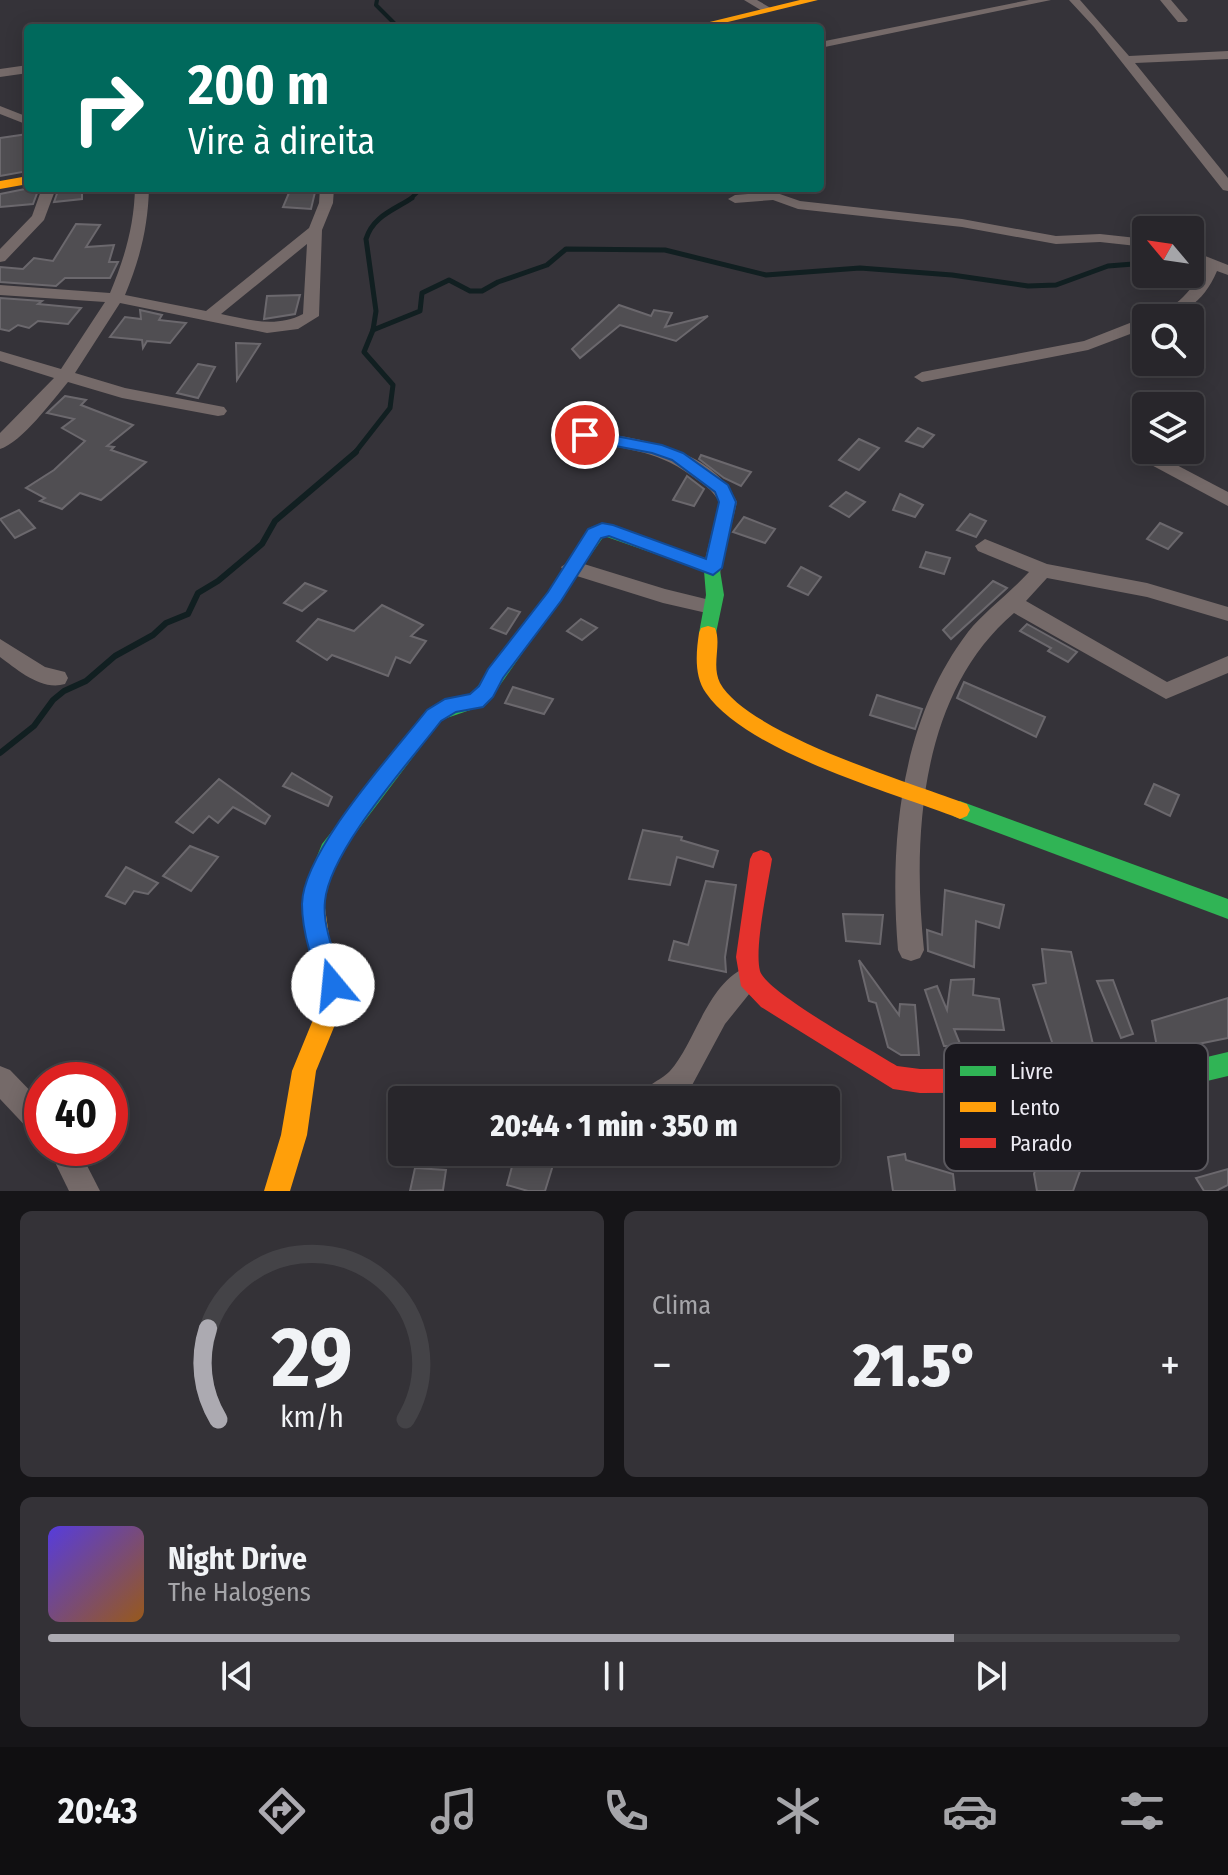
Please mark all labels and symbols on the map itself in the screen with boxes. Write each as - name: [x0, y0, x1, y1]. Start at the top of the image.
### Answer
- north arrow: [1132, 216, 1204, 288]
- pin: [551, 401, 619, 469]
- position arrow: [291, 943, 375, 1027]
- legend: [944, 1043, 1208, 1171]
- text: Livre: [1010, 1058, 1053, 1085]
- speed limit sign: 40: [24, 1062, 128, 1166]
- text: Lento: [1010, 1094, 1060, 1121]
- text: Parado: [1010, 1130, 1072, 1157]

